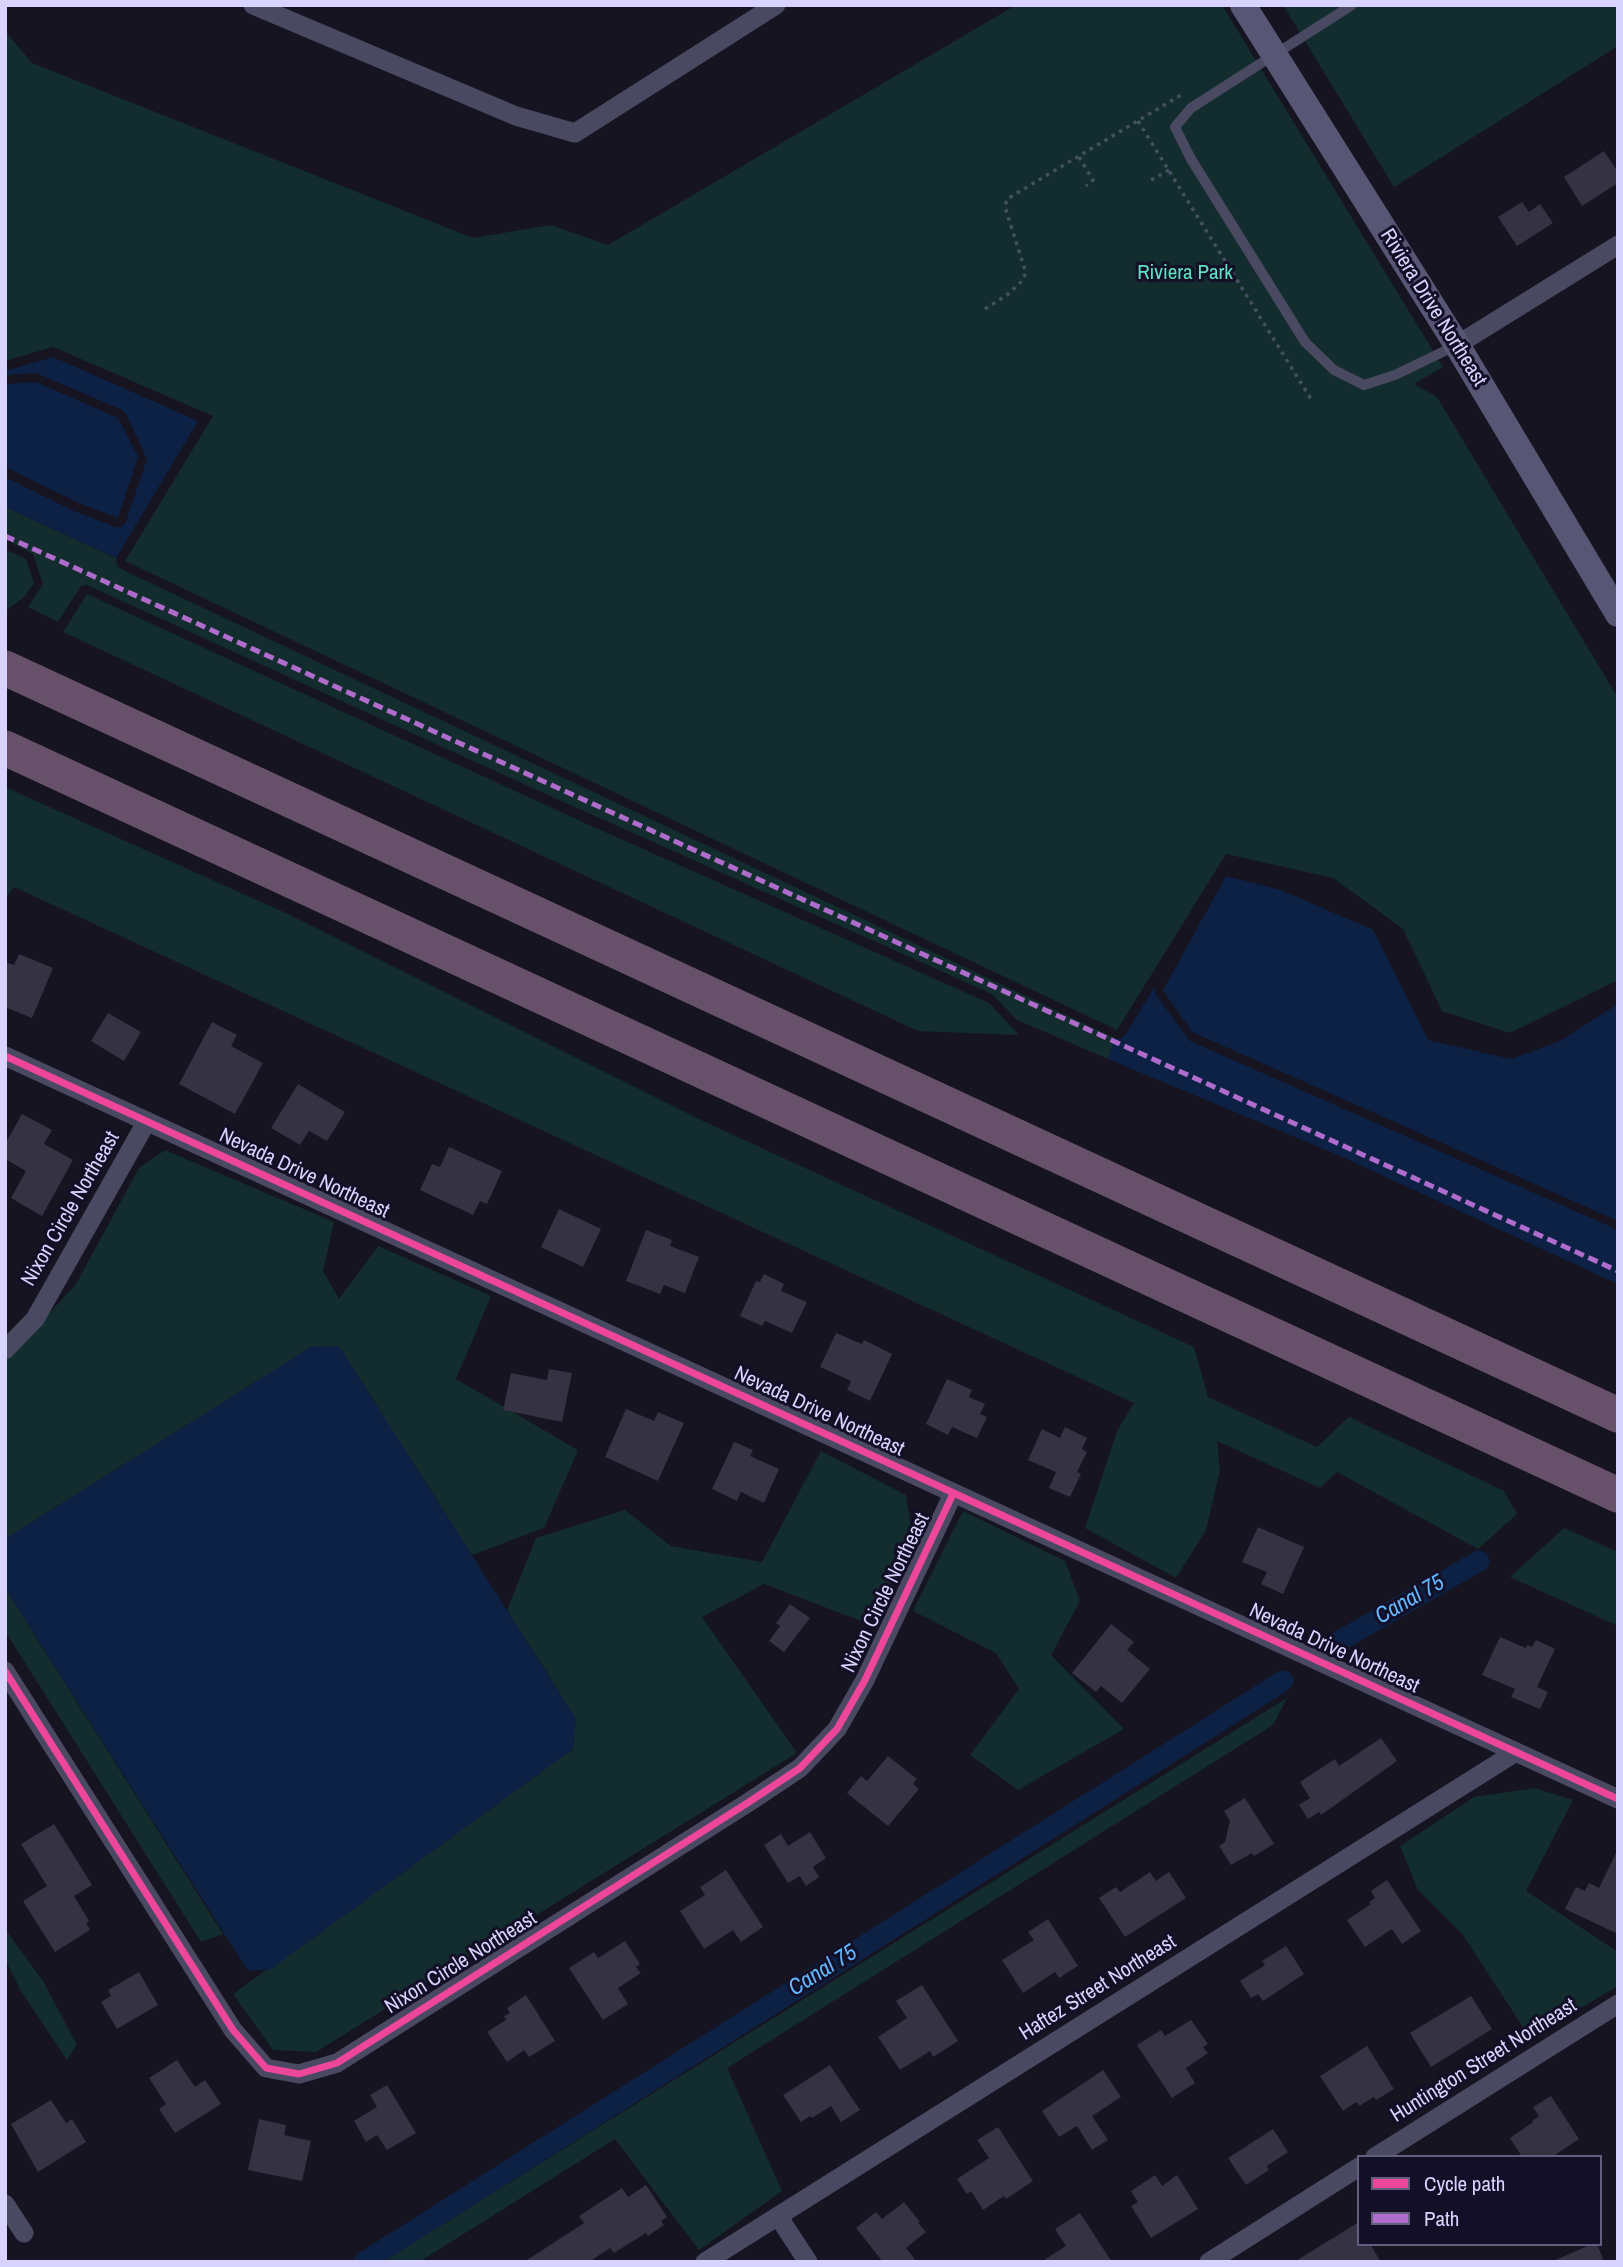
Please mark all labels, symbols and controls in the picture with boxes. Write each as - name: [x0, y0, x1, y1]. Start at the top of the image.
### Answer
- street label: Riviera Drive Northeast: [1374, 225, 1492, 391]
- park label: Riviera Park: [1137, 260, 1233, 286]
- street label: Nevada Drive Northeast: [215, 1124, 393, 1224]
- street label: Nixon Circle Northeast: [17, 1127, 125, 1291]
- street label: Nevada Drive Northeast: [730, 1362, 908, 1462]
- street label: Nixon Circle Northeast: [836, 1509, 936, 1677]
- water label: Canal 75: [1370, 1569, 1450, 1631]
- street label: Nevada Drive Northeast: [1245, 1599, 1423, 1699]
- street label: Nixon Circle Northeast: [380, 1906, 542, 2020]
- street label: Haftez Street Northeast: [1015, 1930, 1181, 2046]
- water label: Canal 75: [784, 1939, 862, 2003]
- street label: Huntington Street Northeast: [1386, 1993, 1582, 2129]
- legend: [1357, 2155, 1602, 2246]
- text: Cycle path: [1424, 2169, 1505, 2198]
- text: Path: [1424, 2204, 1459, 2233]

